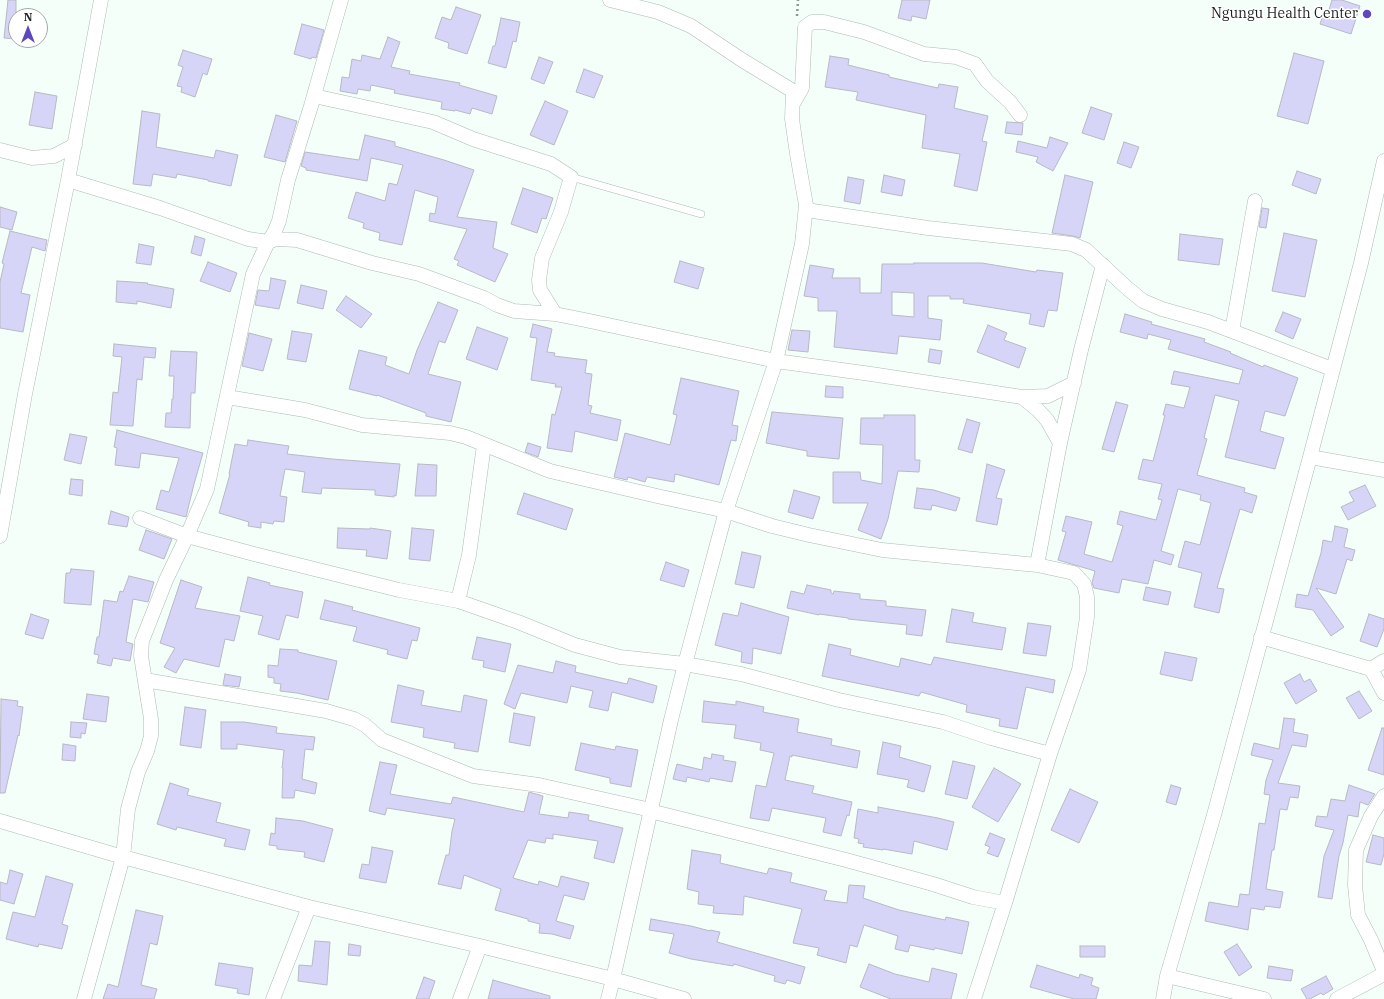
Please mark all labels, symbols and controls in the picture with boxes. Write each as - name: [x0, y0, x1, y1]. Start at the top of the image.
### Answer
- place label: Ngungu Health Center: [1211, 6, 1358, 22]
- north arrow: [8, 8, 48, 48]
- marker: Ngungu Health Center: [1361, 8, 1373, 20]
- text: N: [24, 10, 32, 24]

